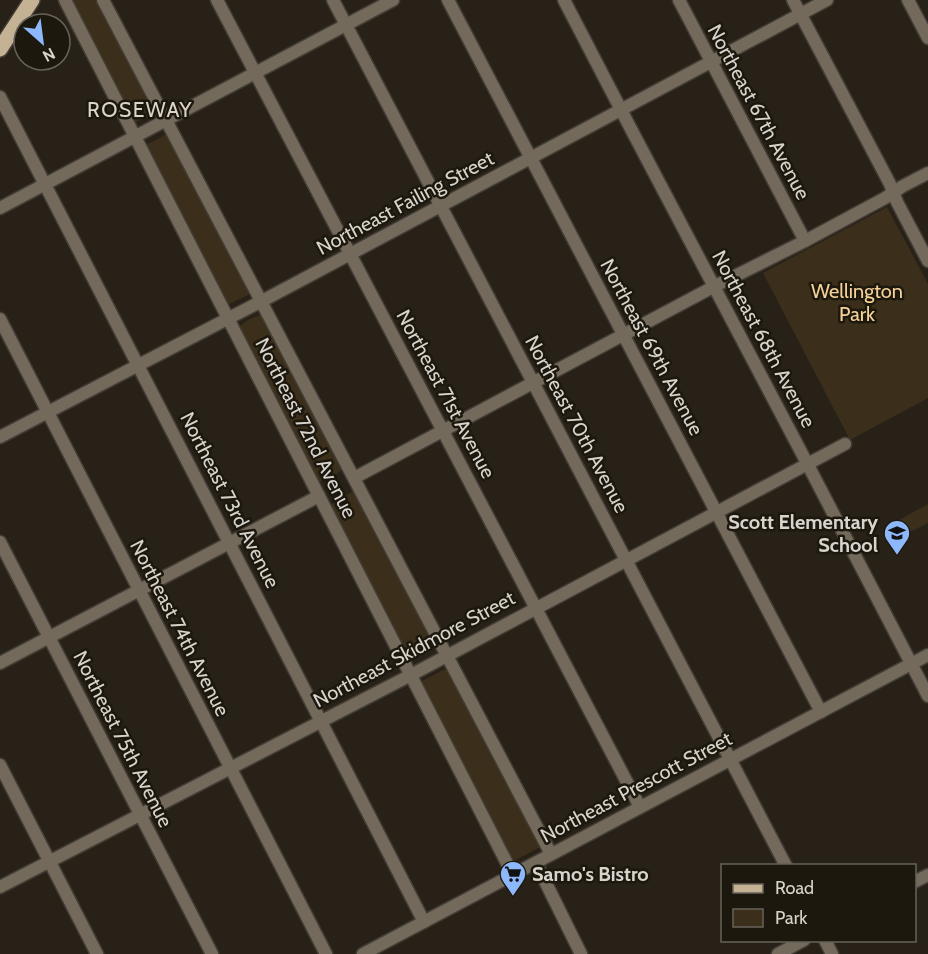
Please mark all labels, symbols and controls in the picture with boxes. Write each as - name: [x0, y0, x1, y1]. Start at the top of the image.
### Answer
- north arrow: [12, 12, 72, 72]
- street label: Northeast 67th Avenue: [703, 20, 815, 204]
- text: N: [39, 44, 58, 66]
- district label: ROSEWAY: [87, 97, 193, 122]
- street label: Northeast Failing Street: [312, 146, 498, 260]
- street label: Northeast 68th Avenue: [707, 246, 821, 432]
- street label: Northeast 69th Avenue: [595, 255, 709, 439]
- park label: Wellington Park: [811, 279, 903, 326]
- street label: Northeast 71st Avenue: [391, 306, 501, 482]
- street label: Northeast 70th Avenue: [520, 331, 634, 517]
- street label: Northeast 72nd Avenue: [250, 334, 362, 522]
- street label: Northeast 73rd Avenue: [175, 408, 285, 592]
- place label: Scott Elementary School: [728, 510, 878, 557]
- school or university icon: Scott Elementary School: [882, 518, 912, 556]
- street label: Northeast 74th Avenue: [125, 536, 235, 720]
- street label: Northeast Skidmore Street: [309, 586, 519, 712]
- street label: Northeast 75th Avenue: [68, 647, 178, 831]
- street label: Northeast Prescott Street: [536, 726, 736, 848]
- supermarket icon: Samo's Bistro: [498, 859, 528, 897]
- place label: Samo's Bistro: [532, 862, 649, 886]
- legend: [721, 864, 916, 942]
- text: Road: [775, 877, 814, 899]
- text: Park: [775, 907, 808, 929]

